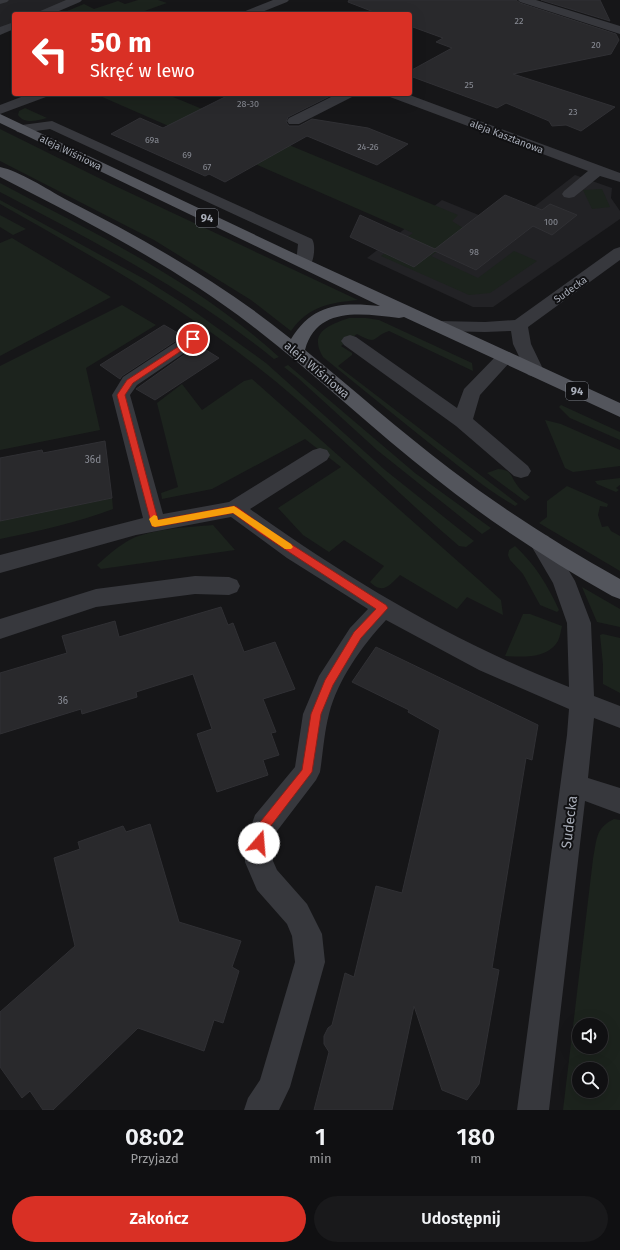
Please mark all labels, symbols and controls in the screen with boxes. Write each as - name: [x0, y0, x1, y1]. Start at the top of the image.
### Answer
- house number: 22: [515, 16, 523, 26]
- text: 50 m: [90, 26, 152, 59]
- icon: left: [24, 28, 76, 80]
- house number: 20: [591, 40, 601, 50]
- text: Skręć w lewo: [90, 60, 195, 82]
- house number: 25: [465, 80, 474, 90]
- house number: 28-30: [237, 99, 259, 109]
- house number: 23: [569, 107, 577, 117]
- street label: aleja Kasztanowa: [468, 117, 545, 157]
- street label: aleja Wiśniowa: [38, 133, 103, 173]
- house number: 69a: [145, 135, 159, 145]
- house number: 24-26: [357, 142, 379, 152]
- house number: 69: [182, 150, 192, 160]
- house number: 67: [203, 162, 211, 172]
- road number: 94: [196, 209, 218, 227]
- house number: 100: [544, 217, 558, 227]
- house number: 98: [469, 247, 479, 257]
- street label: Sudecka: [552, 274, 589, 306]
- pin: [176, 322, 210, 356]
- icon: arrive: [182, 328, 204, 350]
- street label: aleja Wiśniowa: [282, 339, 352, 401]
- road number: 94: [566, 382, 588, 400]
- house number: 36d: [85, 454, 101, 466]
- house number: 36: [58, 695, 68, 707]
- street label: Sudecka: [558, 795, 581, 849]
- position arrow: [238, 822, 280, 864]
- map controls: [572, 1018, 608, 1098]
- button: sound: [572, 1018, 608, 1054]
- button: search: [572, 1062, 608, 1098]
- text: 08:02: [125, 1123, 184, 1151]
- text: 1: [315, 1123, 326, 1151]
- text: 180: [456, 1123, 495, 1151]
- text: Przyjazd: [130, 1151, 179, 1166]
- text: min: [309, 1151, 332, 1166]
- text: m: [470, 1151, 481, 1166]
- button: Zakończ: [12, 1196, 306, 1242]
- button: Udostępnij: [314, 1196, 608, 1242]

